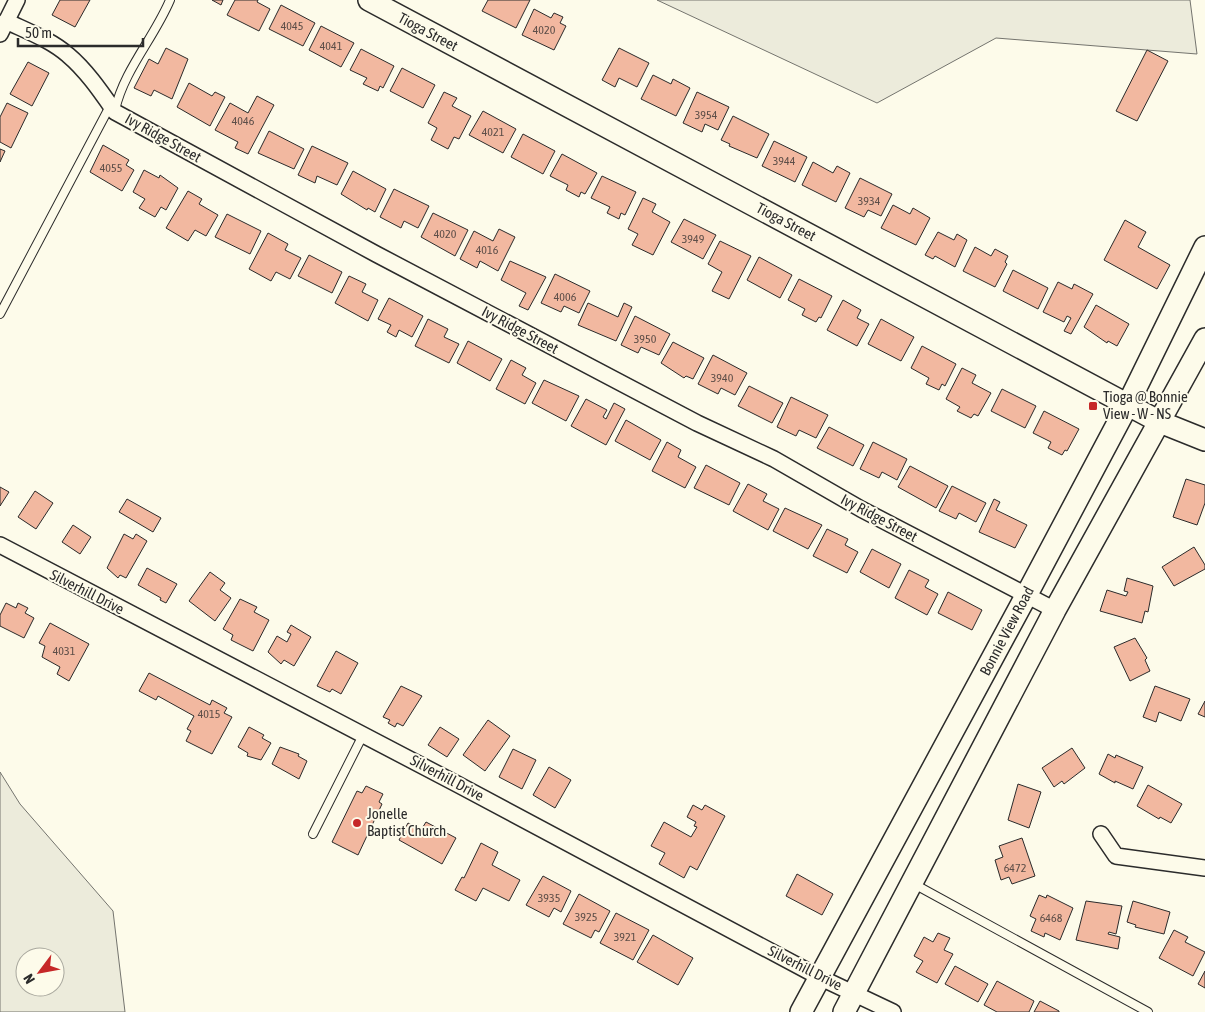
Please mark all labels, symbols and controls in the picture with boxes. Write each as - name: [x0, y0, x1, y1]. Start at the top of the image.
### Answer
- street label: Tioga Street: [396, 9, 461, 54]
- scale bar: [18, 15, 142, 47]
- house number: 4045: [281, 19, 303, 33]
- house number: 4020: [533, 23, 556, 37]
- text: 50 m: [25, 24, 52, 41]
- house number: 4041: [320, 39, 343, 53]
- house number: 3954: [695, 108, 718, 122]
- street label: Ivy Ridge Street: [122, 110, 204, 165]
- house number: 4046: [232, 114, 255, 128]
- house number: 4021: [482, 125, 505, 139]
- house number: 3944: [773, 154, 796, 168]
- house number: 4055: [100, 161, 122, 175]
- house number: 3934: [858, 194, 881, 208]
- street label: Tioga Street: [754, 199, 819, 244]
- house number: 4020: [434, 227, 457, 241]
- house number: 3949: [682, 232, 705, 246]
- house number: 4016: [476, 243, 499, 257]
- house number: 4006: [554, 290, 577, 304]
- street label: Ivy Ridge Street: [479, 302, 561, 357]
- house number: 3950: [634, 332, 657, 346]
- house number: 3940: [711, 371, 734, 385]
- place label: Tioga @ Bonnie View - W - NS: [1103, 388, 1188, 422]
- marker: Tioga @ Bonnie View - W - NS: [1087, 400, 1099, 412]
- street label: Ivy Ridge Street: [838, 490, 920, 545]
- street label: Silverhill Drive: [47, 566, 127, 618]
- street label: Bonnie View Road: [976, 583, 1037, 678]
- house number: 4031: [53, 644, 76, 658]
- house number: 4015: [198, 707, 220, 721]
- street label: Silverhill Drive: [408, 751, 487, 804]
- place label: Jonelle Baptist Church: [367, 805, 446, 839]
- marker: Jonelle Baptist Church: [351, 817, 363, 829]
- house number: 6472: [1004, 861, 1026, 875]
- house number: 3935: [538, 891, 560, 905]
- house number: 3925: [575, 910, 597, 924]
- house number: 6468: [1040, 911, 1063, 925]
- house number: 3921: [614, 930, 637, 944]
- street label: Silverhill Drive: [765, 942, 845, 994]
- north arrow: [15, 947, 65, 997]
- text: N: [20, 971, 38, 987]

